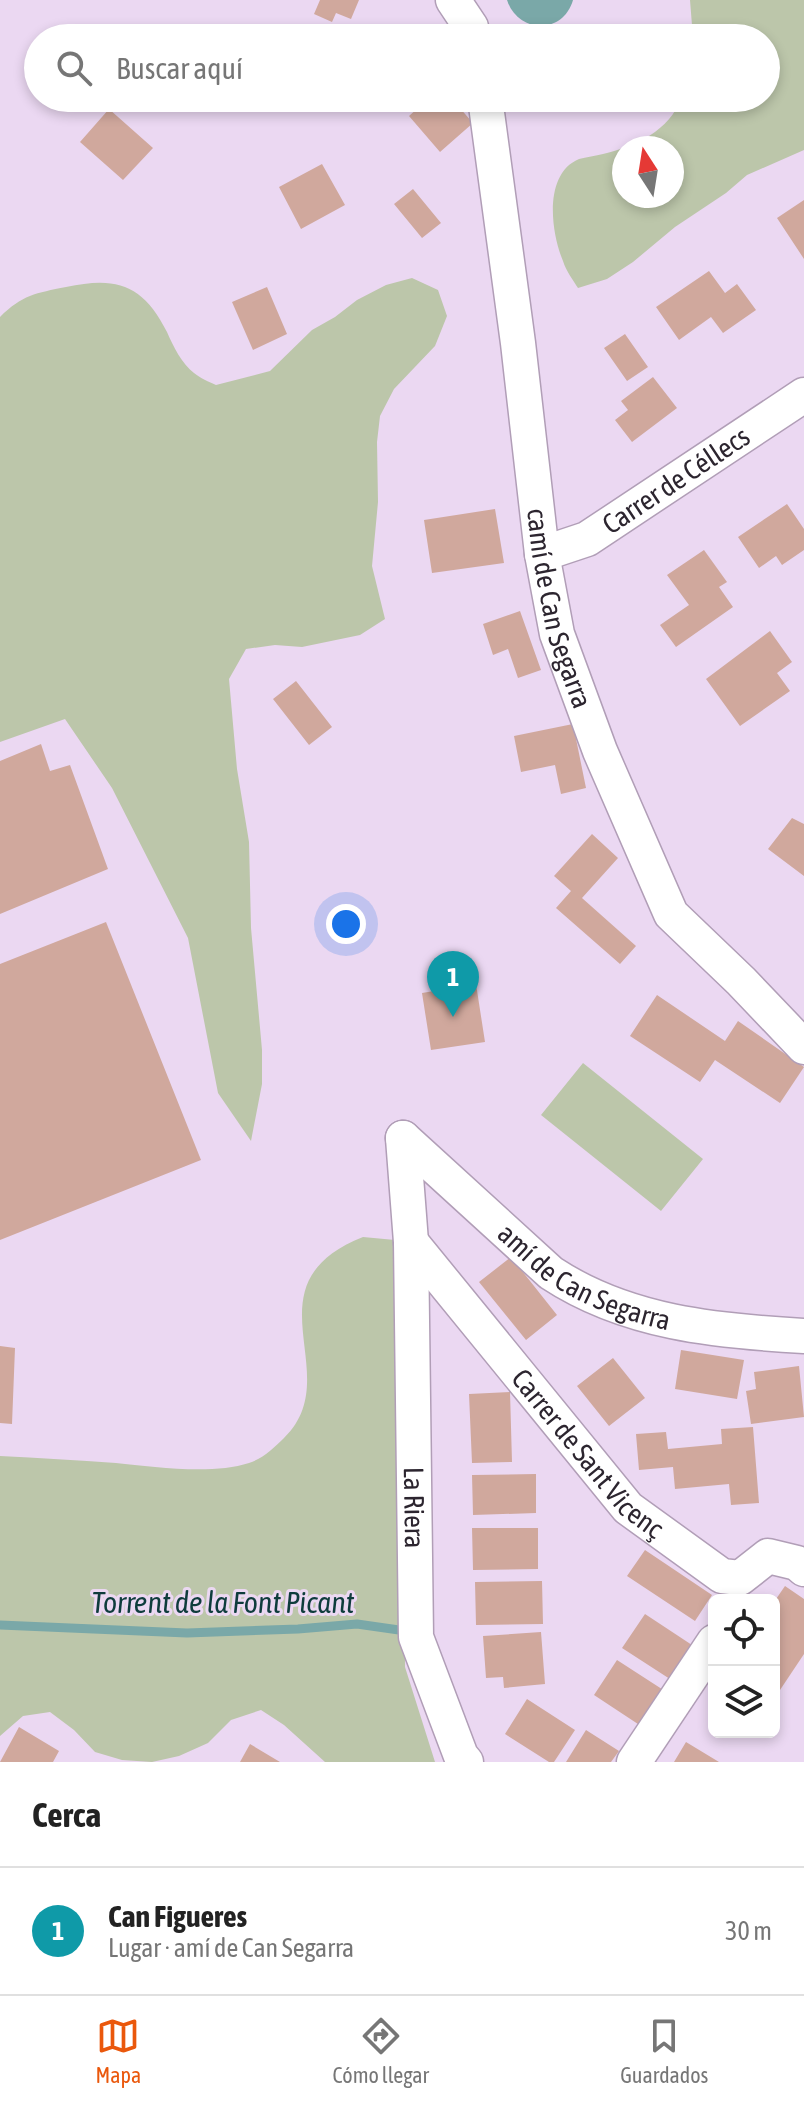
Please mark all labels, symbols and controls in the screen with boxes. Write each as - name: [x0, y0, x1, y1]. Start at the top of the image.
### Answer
- search box: [24, 24, 780, 112]
- icon: search: [52, 46, 96, 90]
- text: Buscar aquí: [116, 51, 243, 85]
- north arrow: [612, 136, 684, 208]
- street label: Carrer de Céllecs: [596, 420, 755, 540]
- street label: camí de Can Segarra: [521, 507, 599, 712]
- your location: [326, 904, 366, 944]
- pin: 1: [427, 951, 479, 1017]
- street label: amí de Can Segarra: [492, 1217, 673, 1336]
- street label: Carrer de Sant Vicenç: [505, 1363, 670, 1545]
- street label: La Riera: [398, 1467, 431, 1549]
- water label: Torrent de la Font Picant: [92, 1585, 355, 1619]
- map controls: [708, 1594, 780, 1738]
- button: locate: [708, 1594, 780, 1666]
- button: layers: [708, 1666, 780, 1738]
- text: Cerca: [32, 1795, 101, 1834]
- text: Can Figueres: [108, 1899, 247, 1933]
- text: 1: [52, 1916, 64, 1946]
- text: 30 m: [725, 1916, 772, 1946]
- text: Lugar · amí de Can Segarra: [108, 1933, 354, 1963]
- tab: Mapa: [96, 2014, 141, 2088]
- tab: Cómo llegar: [332, 2014, 429, 2088]
- tab: Guardados: [620, 2014, 708, 2088]

